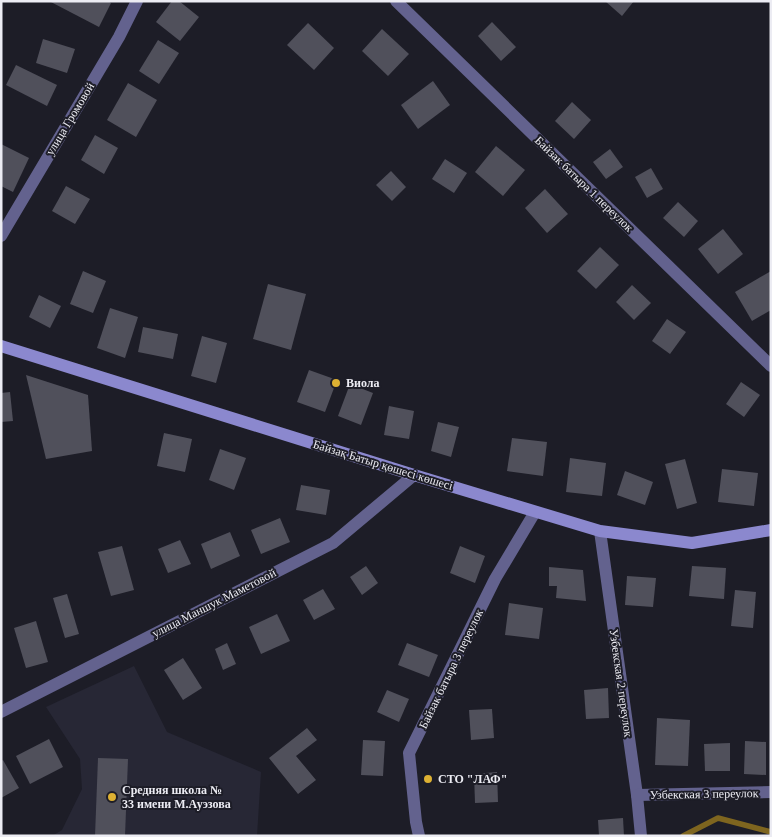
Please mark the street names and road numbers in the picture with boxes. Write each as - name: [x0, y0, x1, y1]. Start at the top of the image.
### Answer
- street label: улица Громовой: [43, 80, 97, 158]
- street label: Байзак батыра 1 переулок: [532, 133, 636, 235]
- street label: Байзақ Батыр қөшесі көшесі: [311, 437, 455, 493]
- street label: улица Маншук Маметовой: [150, 565, 279, 640]
- street label: Байзак батыра 3 переулок: [416, 607, 486, 731]
- street label: Узбекская 2 переулок: [606, 628, 636, 738]
- street label: Узбекская 3 переулок: [649, 786, 759, 802]

